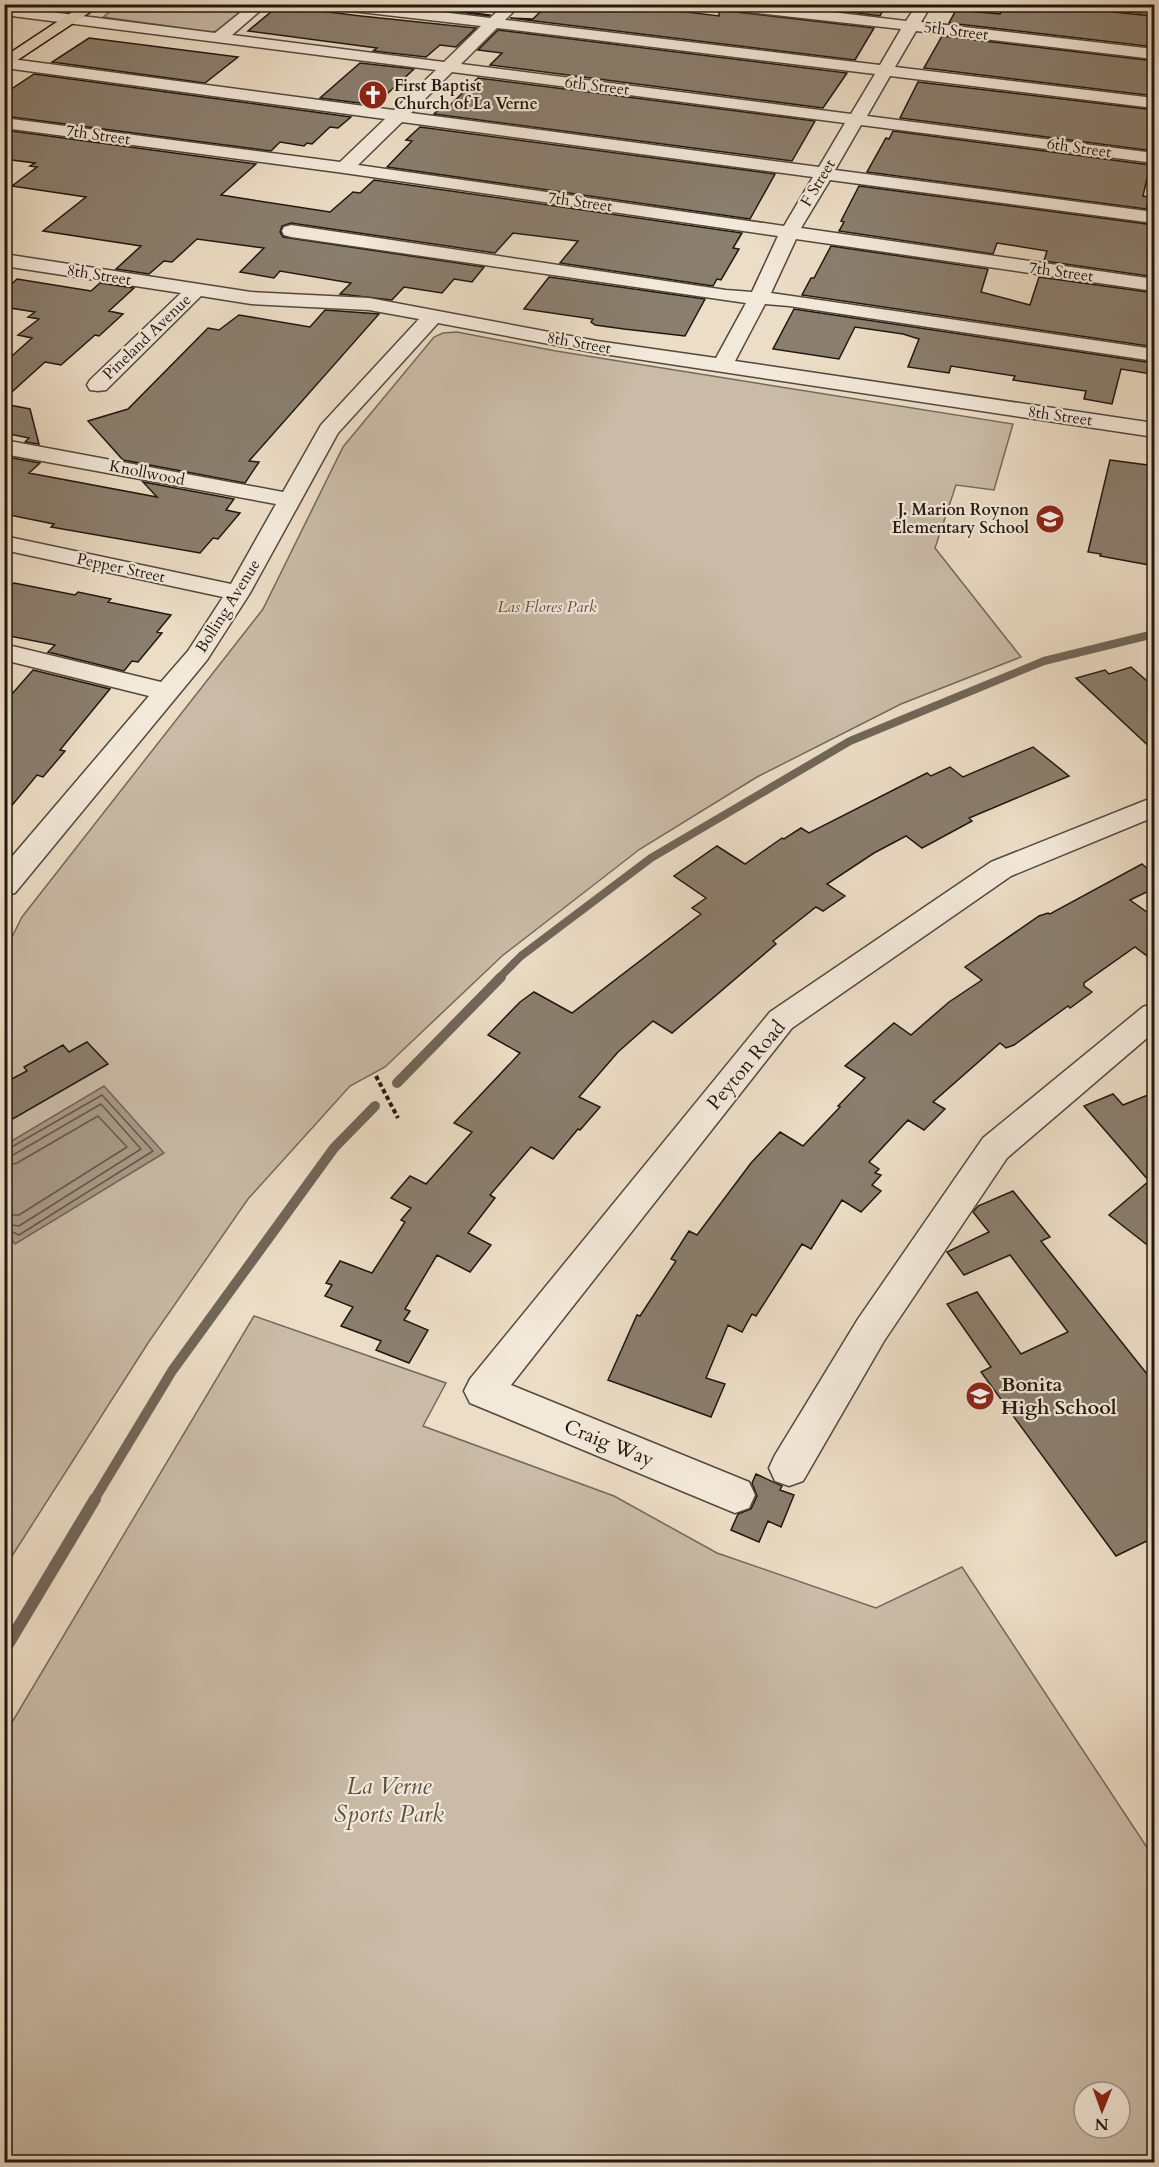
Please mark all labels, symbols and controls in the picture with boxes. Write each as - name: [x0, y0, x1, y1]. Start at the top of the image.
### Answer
- street label: 5th Street: [922, 16, 990, 46]
- street label: 6th Street: [563, 71, 631, 101]
- place label: First Baptist Church of La Verne: [394, 75, 538, 115]
- church icon: First Baptist Church of La Verne: [357, 79, 389, 111]
- street label: 7th Street: [64, 120, 132, 150]
- street label: 6th Street: [1045, 133, 1113, 163]
- street label: F Street: [795, 155, 841, 211]
- street label: 7th Street: [546, 187, 614, 217]
- street label: 7th Street: [1027, 257, 1095, 287]
- street label: 8th Street: [65, 259, 133, 291]
- street label: Pineland Avenue: [98, 289, 196, 385]
- street label: 8th Street: [545, 327, 613, 359]
- street label: 8th Street: [1026, 401, 1094, 431]
- street label: Knollwood: [107, 455, 187, 491]
- place label: J. Marion Roynon Elementary School: [892, 499, 1030, 539]
- school or university icon: J. Marion Roynon Elementary School: [1034, 503, 1066, 535]
- street label: Pepper Street: [75, 548, 167, 588]
- street label: Bolling Avenue: [190, 555, 266, 657]
- park label: Las Flores Park: [497, 596, 597, 618]
- street label: Peyton Road: [701, 1014, 792, 1116]
- place label: Bonita High School: [1001, 1371, 1117, 1421]
- school or university icon: Bonita High School: [964, 1380, 996, 1412]
- street label: Craig Way: [560, 1413, 658, 1473]
- park label: La Verne Sports Park: [334, 1770, 444, 1831]
- north arrow: [1072, 2080, 1132, 2140]
- text: N: [1095, 2113, 1109, 2135]

